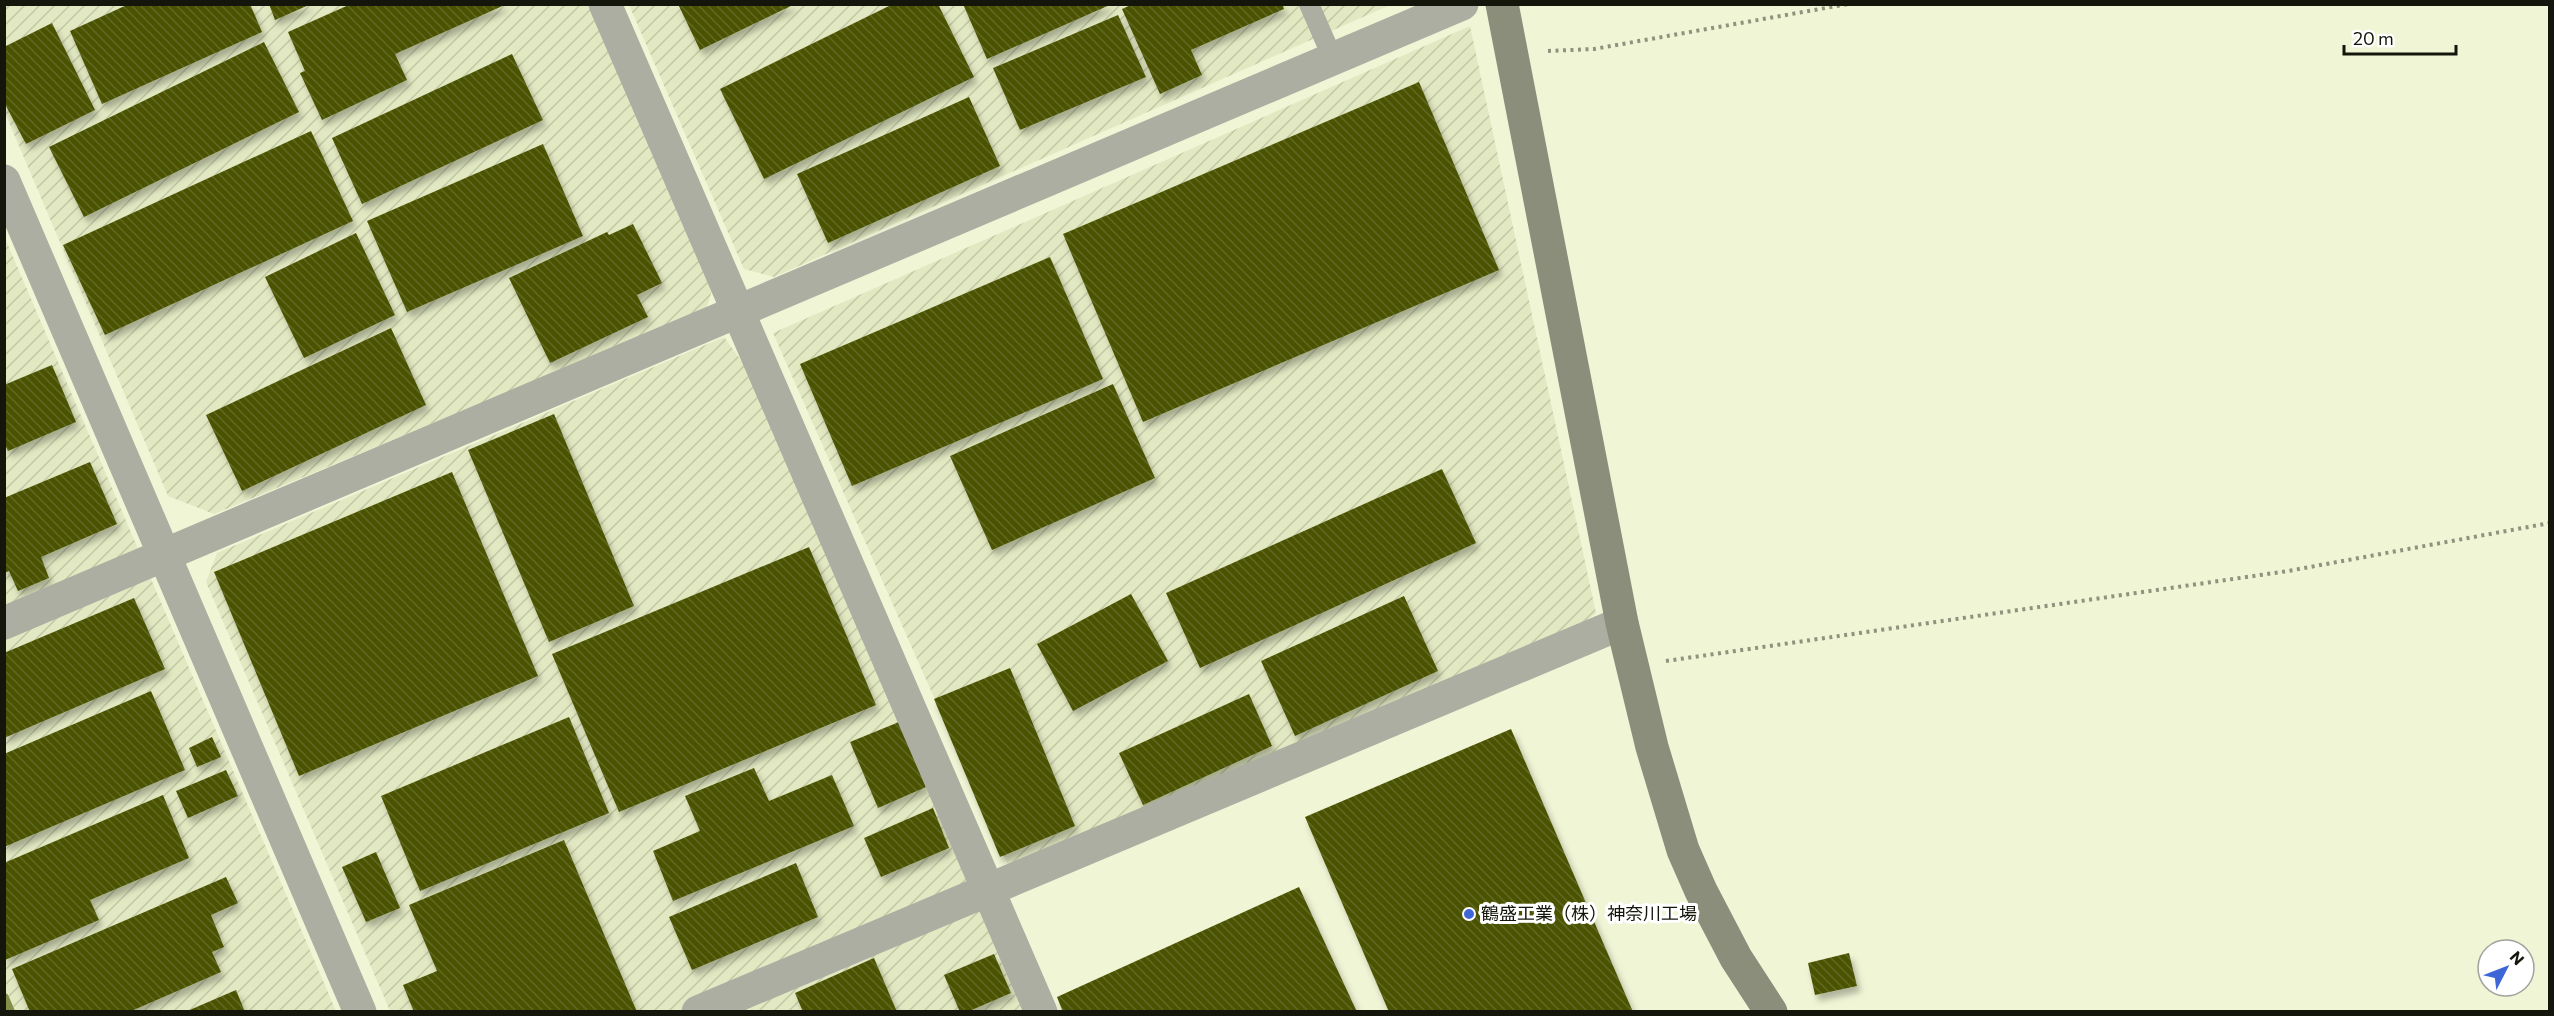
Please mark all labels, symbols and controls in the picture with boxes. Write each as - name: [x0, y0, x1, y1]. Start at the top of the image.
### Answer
- scale bar: [2344, 18, 2456, 56]
- text: 20 m: [2353, 27, 2394, 49]
- place label: 鶴盛工業（株）神奈川工場: [1481, 902, 1697, 924]
- marker: 鶴盛工業（株）神奈川工場: [1462, 907, 1476, 921]
- north arrow: [2476, 938, 2536, 998]
- text: N: [2506, 947, 2529, 968]

